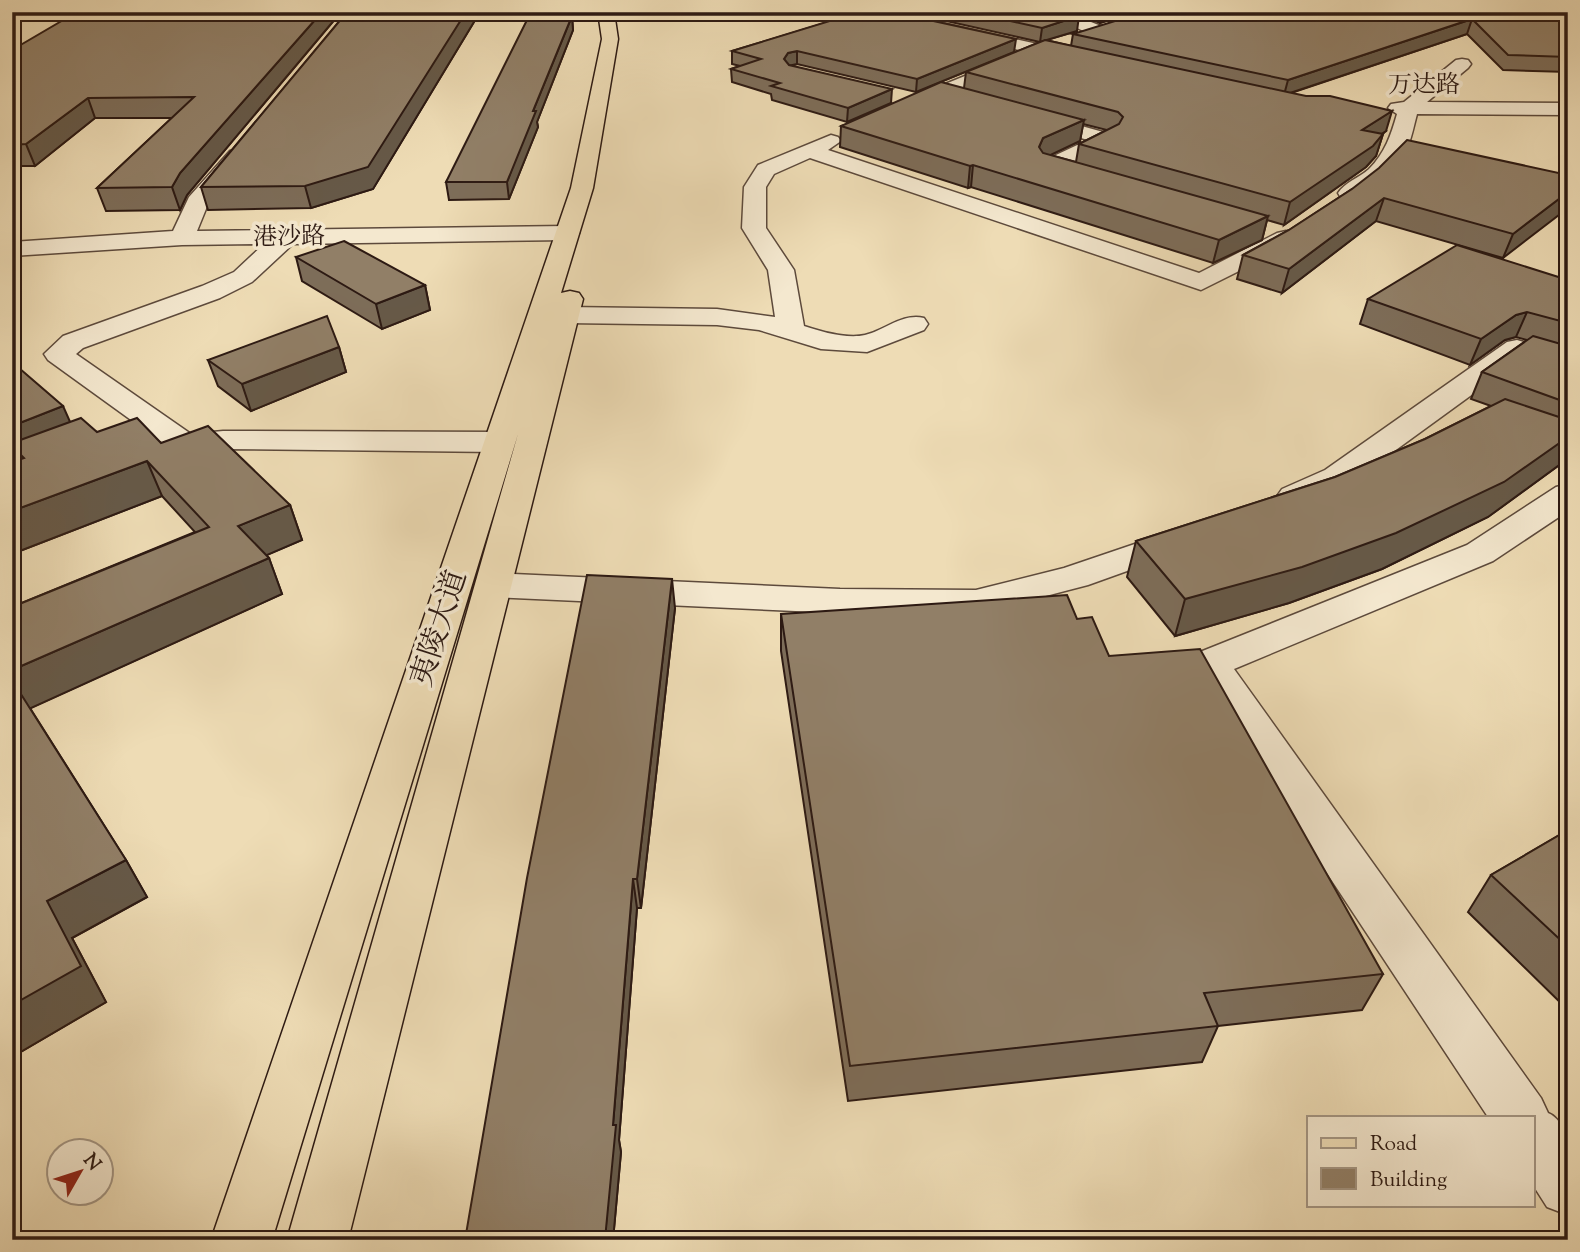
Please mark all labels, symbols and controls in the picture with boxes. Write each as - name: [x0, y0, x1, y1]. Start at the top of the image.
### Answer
- street label: 万达路: [1388, 69, 1460, 103]
- street label: 港沙路: [253, 220, 325, 256]
- street label: 夷陵大道: [401, 565, 479, 692]
- legend: [1307, 1116, 1534, 1206]
- text: Road: [1370, 1130, 1417, 1160]
- north arrow: [46, 1136, 116, 1206]
- text: N: [76, 1148, 107, 1177]
- text: Building: [1370, 1166, 1447, 1196]

